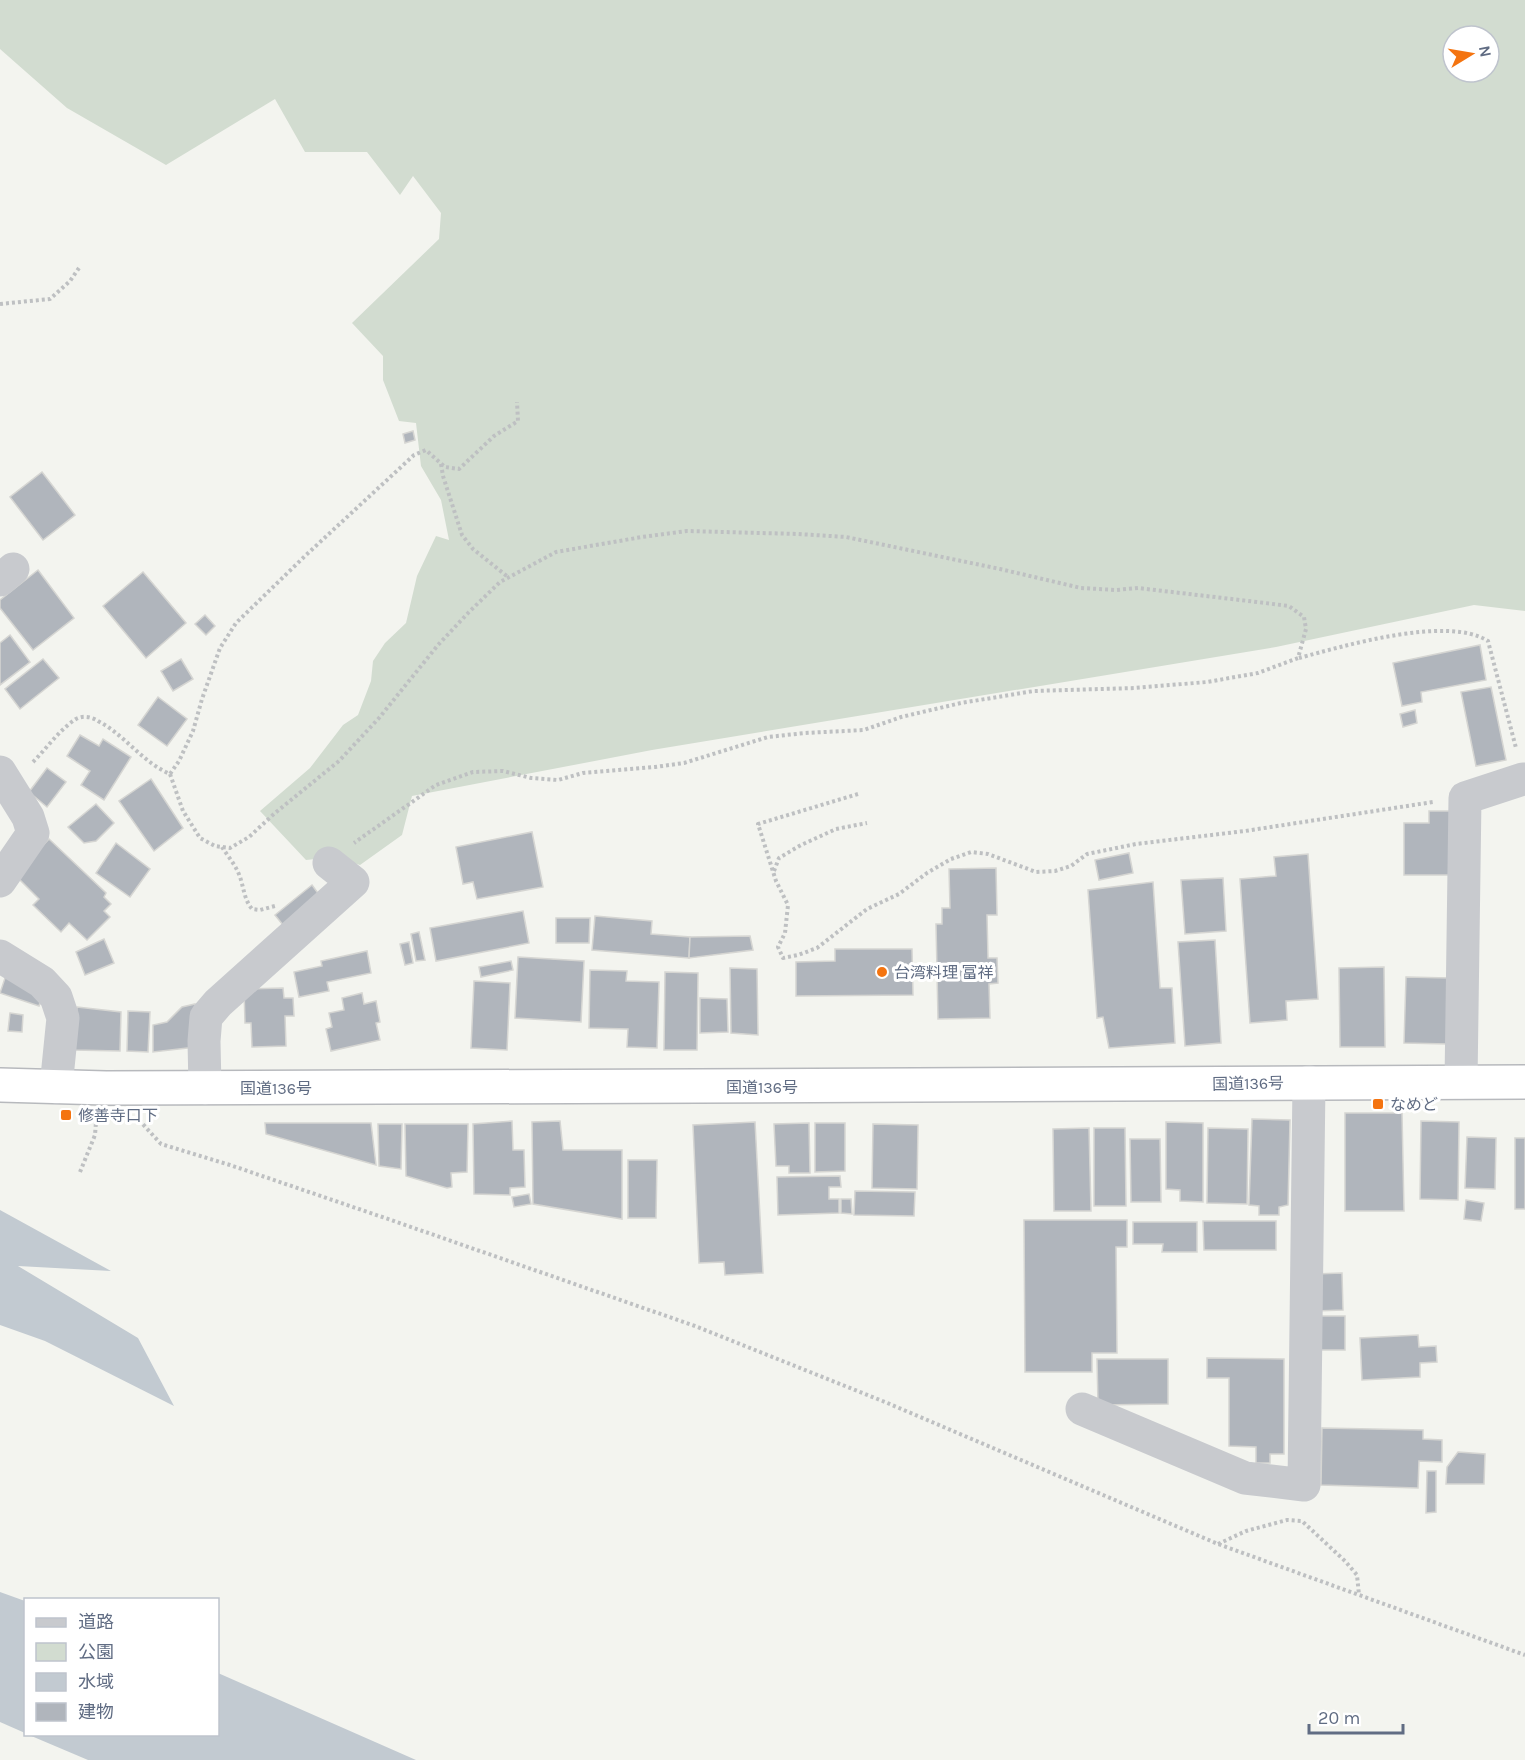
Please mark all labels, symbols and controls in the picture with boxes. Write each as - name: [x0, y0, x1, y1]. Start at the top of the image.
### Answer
- north arrow: [1441, 24, 1501, 84]
- text: N: [1475, 44, 1496, 59]
- place label: 台湾料理 富祥: [894, 963, 994, 982]
- marker: 台湾料理 富祥: [875, 965, 889, 979]
- street label: 国道136号: [1212, 1073, 1284, 1094]
- street label: 国道136号: [726, 1078, 798, 1097]
- street label: 国道136号: [240, 1079, 312, 1098]
- place label: なめど: [1390, 1095, 1438, 1114]
- marker: なめど: [1371, 1097, 1385, 1111]
- place label: 修善寺口下: [78, 1106, 158, 1125]
- marker: 修善寺口下: [59, 1108, 73, 1122]
- legend: [24, 1598, 219, 1736]
- text: 道路: [78, 1611, 114, 1633]
- text: 公園: [78, 1641, 114, 1663]
- text: 水域: [78, 1671, 114, 1693]
- scale bar: [1309, 1697, 1404, 1735]
- text: 建物: [78, 1701, 114, 1723]
- text: 20 m: [1318, 1707, 1360, 1729]

